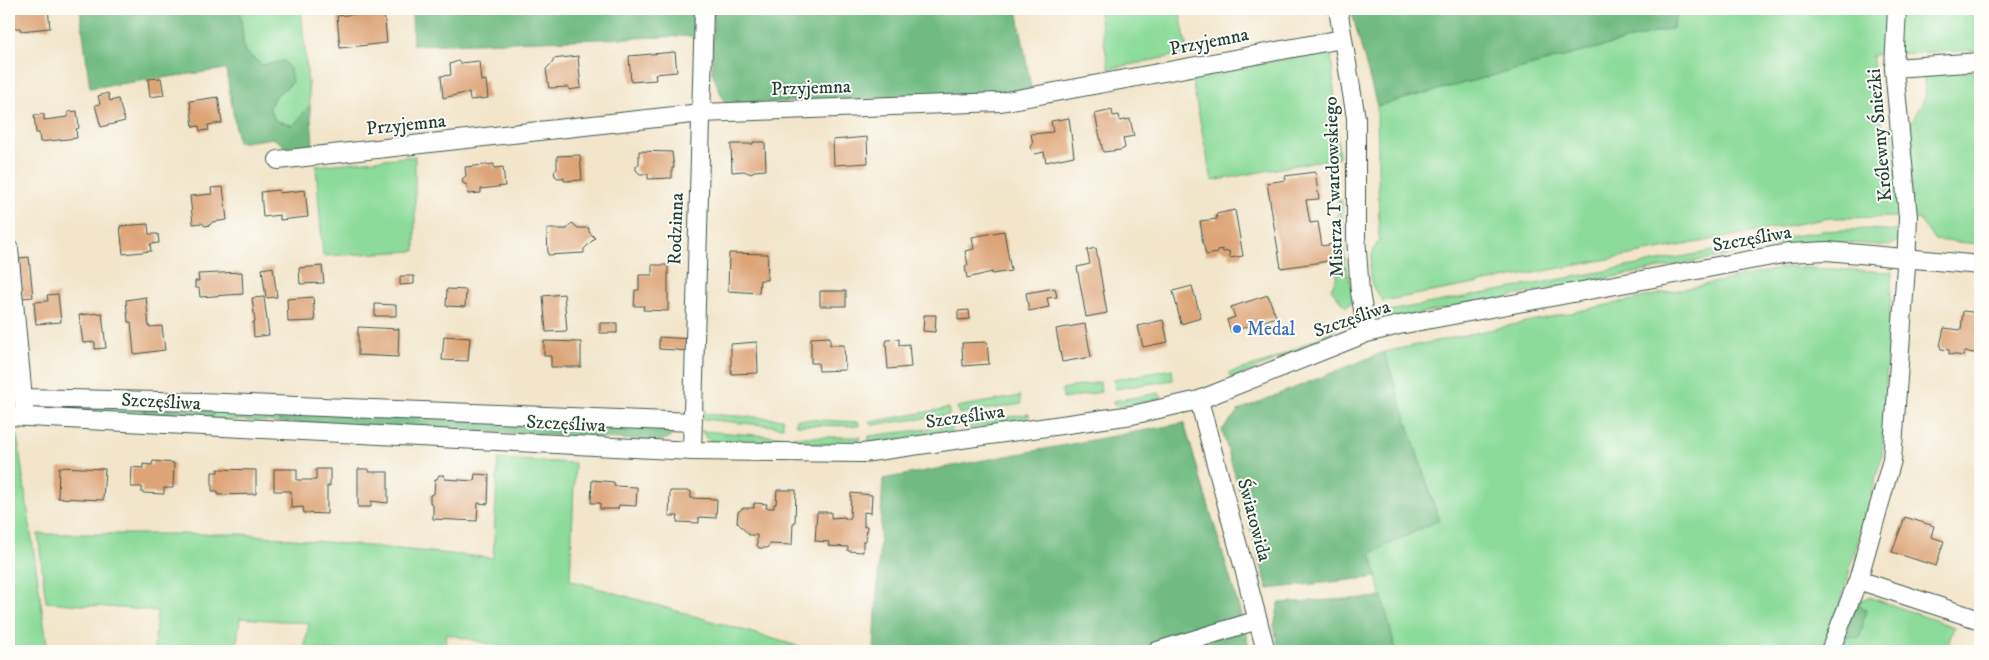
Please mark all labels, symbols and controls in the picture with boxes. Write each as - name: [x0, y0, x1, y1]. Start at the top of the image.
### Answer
- street label: Przyjemna: [1168, 23, 1250, 61]
- street label: Królewny Śnieżki: [1861, 68, 1897, 203]
- street label: Przyjemna: [771, 75, 851, 101]
- street label: Mistrza Twardowskiego: [1319, 96, 1349, 278]
- street label: Przyjemna: [365, 109, 447, 141]
- street label: Rodzinna: [663, 192, 689, 266]
- street label: Szczęśliwa: [1711, 221, 1793, 257]
- street label: Szczęśliwa: [1311, 295, 1393, 343]
- place label: Medal: [1247, 318, 1296, 341]
- marker: Medal: [1231, 323, 1243, 335]
- street label: Szczęśliwa: [121, 388, 201, 416]
- street label: Szczęśliwa: [924, 400, 1006, 434]
- street label: Szczęśliwa: [526, 410, 606, 438]
- street label: Światowida: [1232, 476, 1278, 564]

